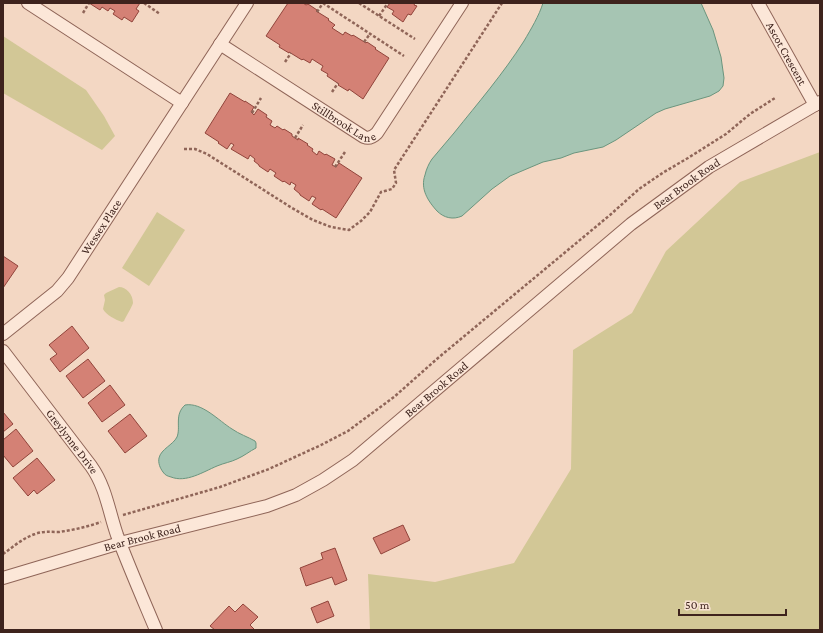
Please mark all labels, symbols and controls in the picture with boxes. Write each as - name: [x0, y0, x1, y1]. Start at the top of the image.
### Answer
- street label: Ascot Crescent: [763, 19, 810, 89]
- street label: Stillbrook Lane: [309, 98, 379, 145]
- street label: Bear Brook Road: [651, 155, 723, 212]
- street label: Wessex Place: [78, 197, 124, 257]
- street label: Bear Brook Road: [402, 358, 471, 420]
- street label: Greylynne Drive: [43, 406, 101, 476]
- street label: Bear Brook Road: [102, 521, 183, 554]
- scale bar: [679, 591, 786, 617]
- text: 50 m: [685, 598, 710, 612]

